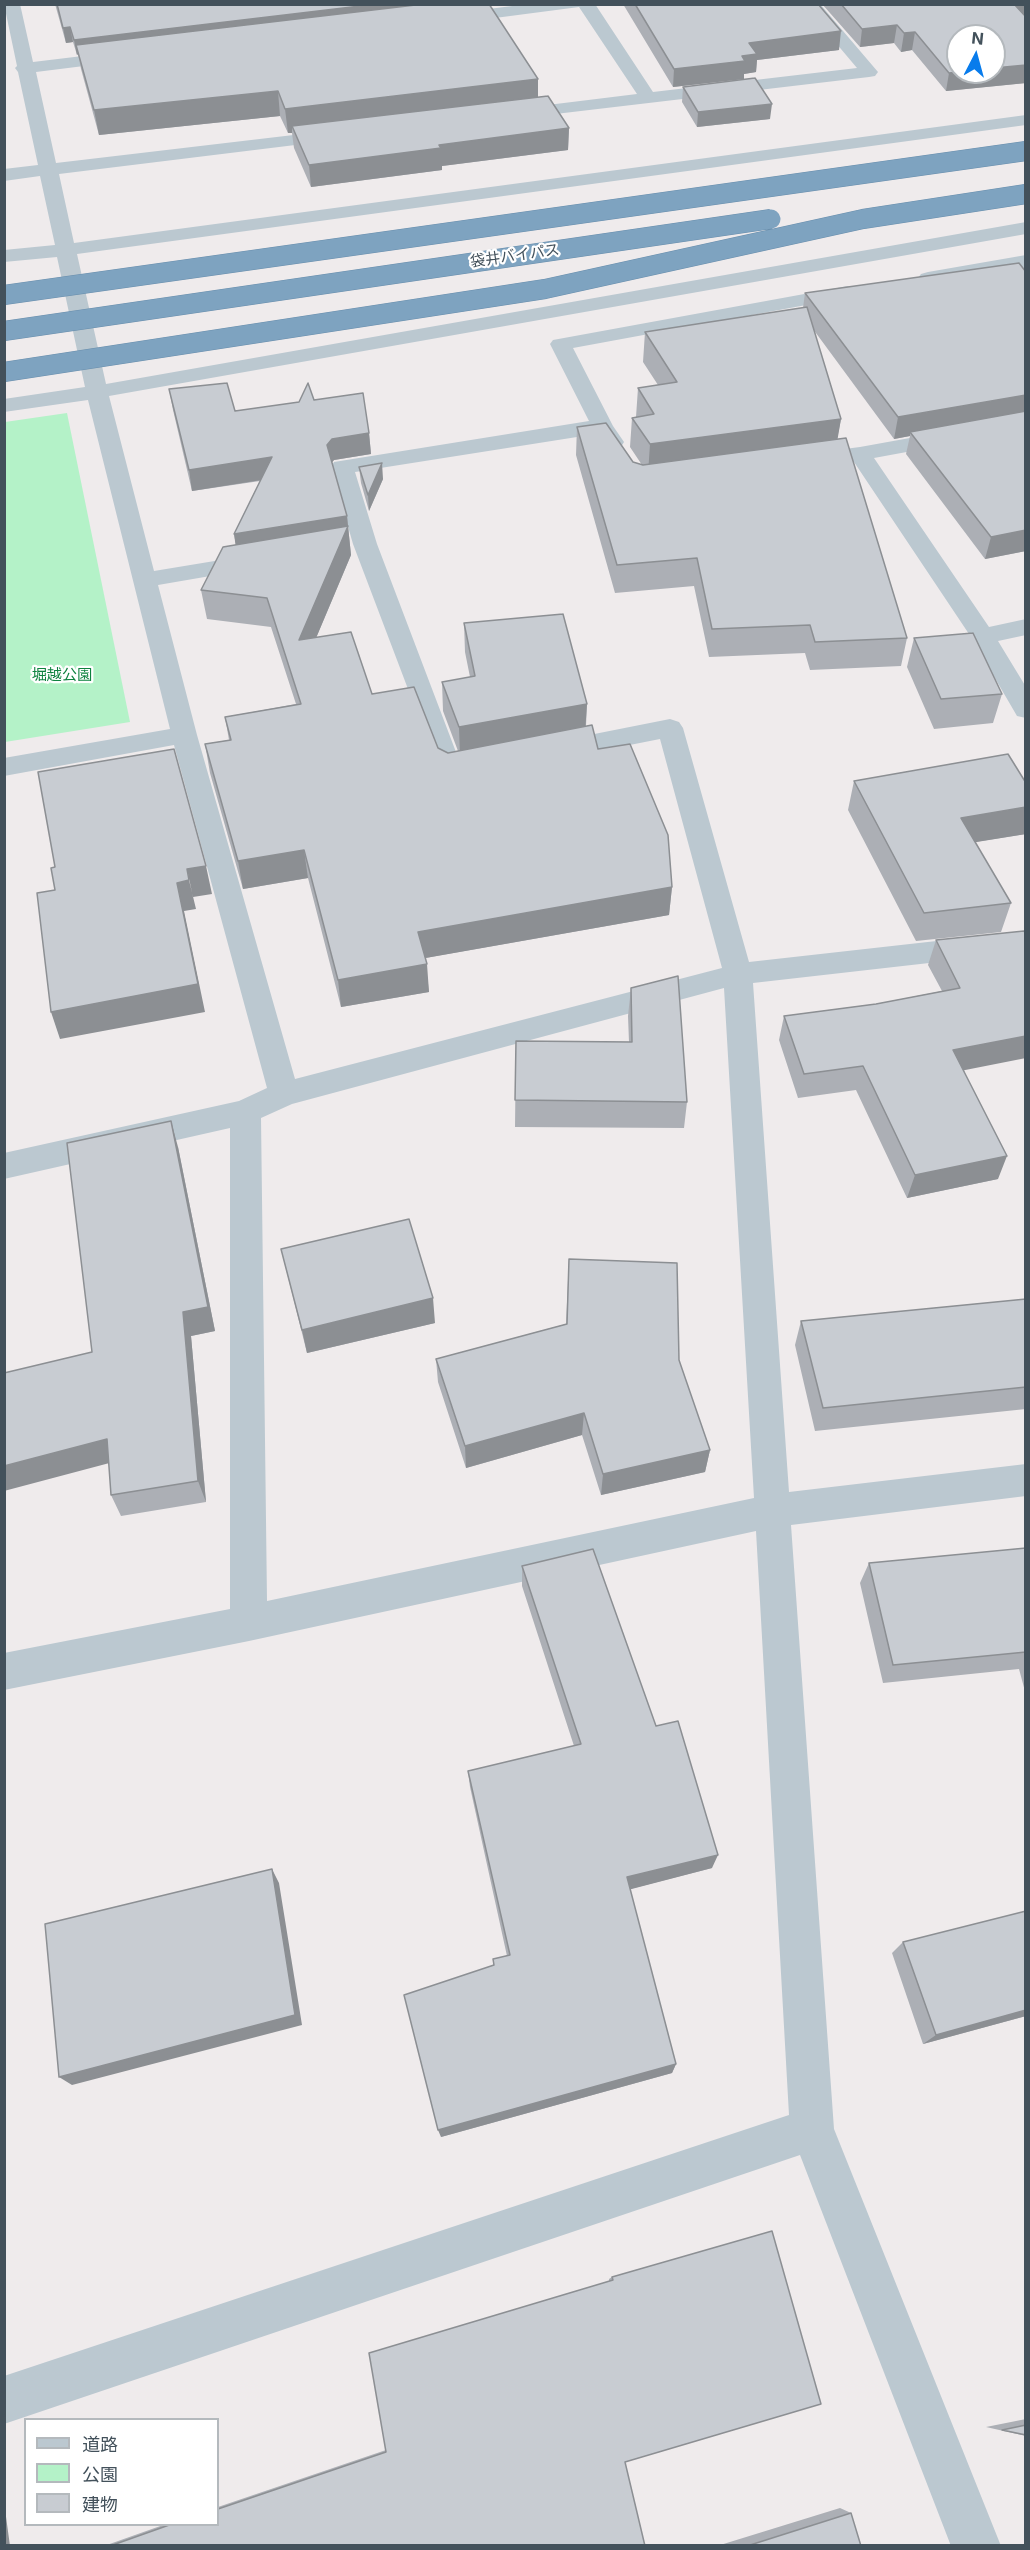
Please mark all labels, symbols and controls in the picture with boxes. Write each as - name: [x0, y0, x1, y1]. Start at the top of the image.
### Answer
- north arrow: [946, 24, 1006, 84]
- text: N: [971, 28, 985, 49]
- street label: 袋井バイパス: [469, 241, 561, 271]
- park label: 堀越公園: [32, 666, 92, 684]
- legend: [24, 2418, 219, 2526]
- text: 道路: [82, 2434, 118, 2455]
- text: 公園: [82, 2464, 118, 2485]
- text: 建物: [82, 2494, 118, 2515]

